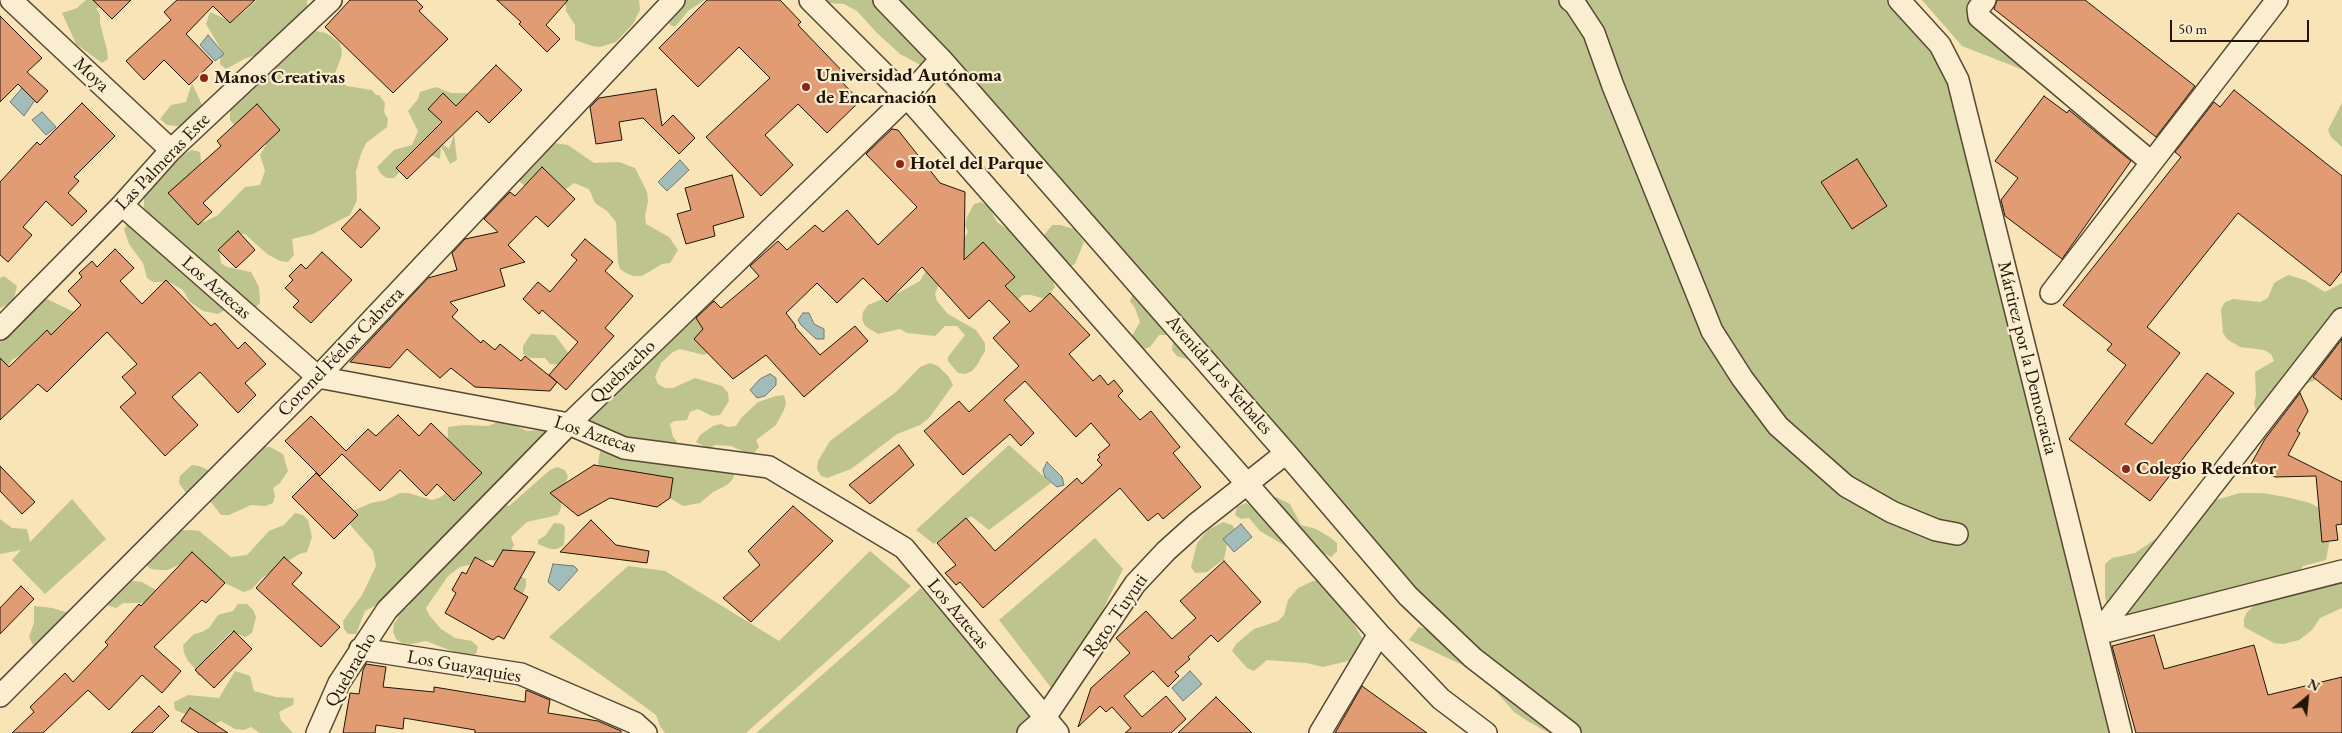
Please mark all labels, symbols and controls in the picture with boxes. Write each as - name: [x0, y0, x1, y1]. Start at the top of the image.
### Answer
- scale bar: [2172, 10, 2311, 42]
- text: 50 m: [2178, 19, 2207, 38]
- street label: Moya: [68, 53, 114, 97]
- place label: Universidad Autónoma de Encarnación: [816, 65, 1002, 109]
- place label: Manos Creativas: [214, 67, 345, 89]
- marker: Manos Creativas: [198, 72, 210, 84]
- marker: Universidad Autónoma de Encarnación: [800, 81, 812, 93]
- street label: Las Palmeras Este: [111, 109, 215, 215]
- place label: Hotel del Parque: [910, 153, 1043, 175]
- marker: Hotel del Parque: [894, 158, 906, 170]
- street label: Los Aztecas: [177, 252, 255, 324]
- street label: Mártirez por la Democracia: [1992, 259, 2062, 457]
- street label: Coronel Féelox Cabrera: [273, 282, 409, 422]
- street label: Avenida Los Yerbales: [1161, 310, 1277, 440]
- street label: Quebracho: [585, 335, 661, 409]
- street label: Los Aztecas: [551, 411, 639, 459]
- place label: Colegio Redentor: [2136, 458, 2276, 480]
- marker: Colegio Redentor: [2120, 463, 2132, 475]
- street label: Rgto. Tuyuti: [1079, 570, 1153, 662]
- street label: Los Aztecas: [922, 574, 994, 654]
- street label: Quebracho: [320, 629, 382, 711]
- street label: Los Guayaquies: [405, 646, 523, 688]
- north arrow: [2282, 673, 2332, 723]
- text: N: [2305, 674, 2323, 695]

